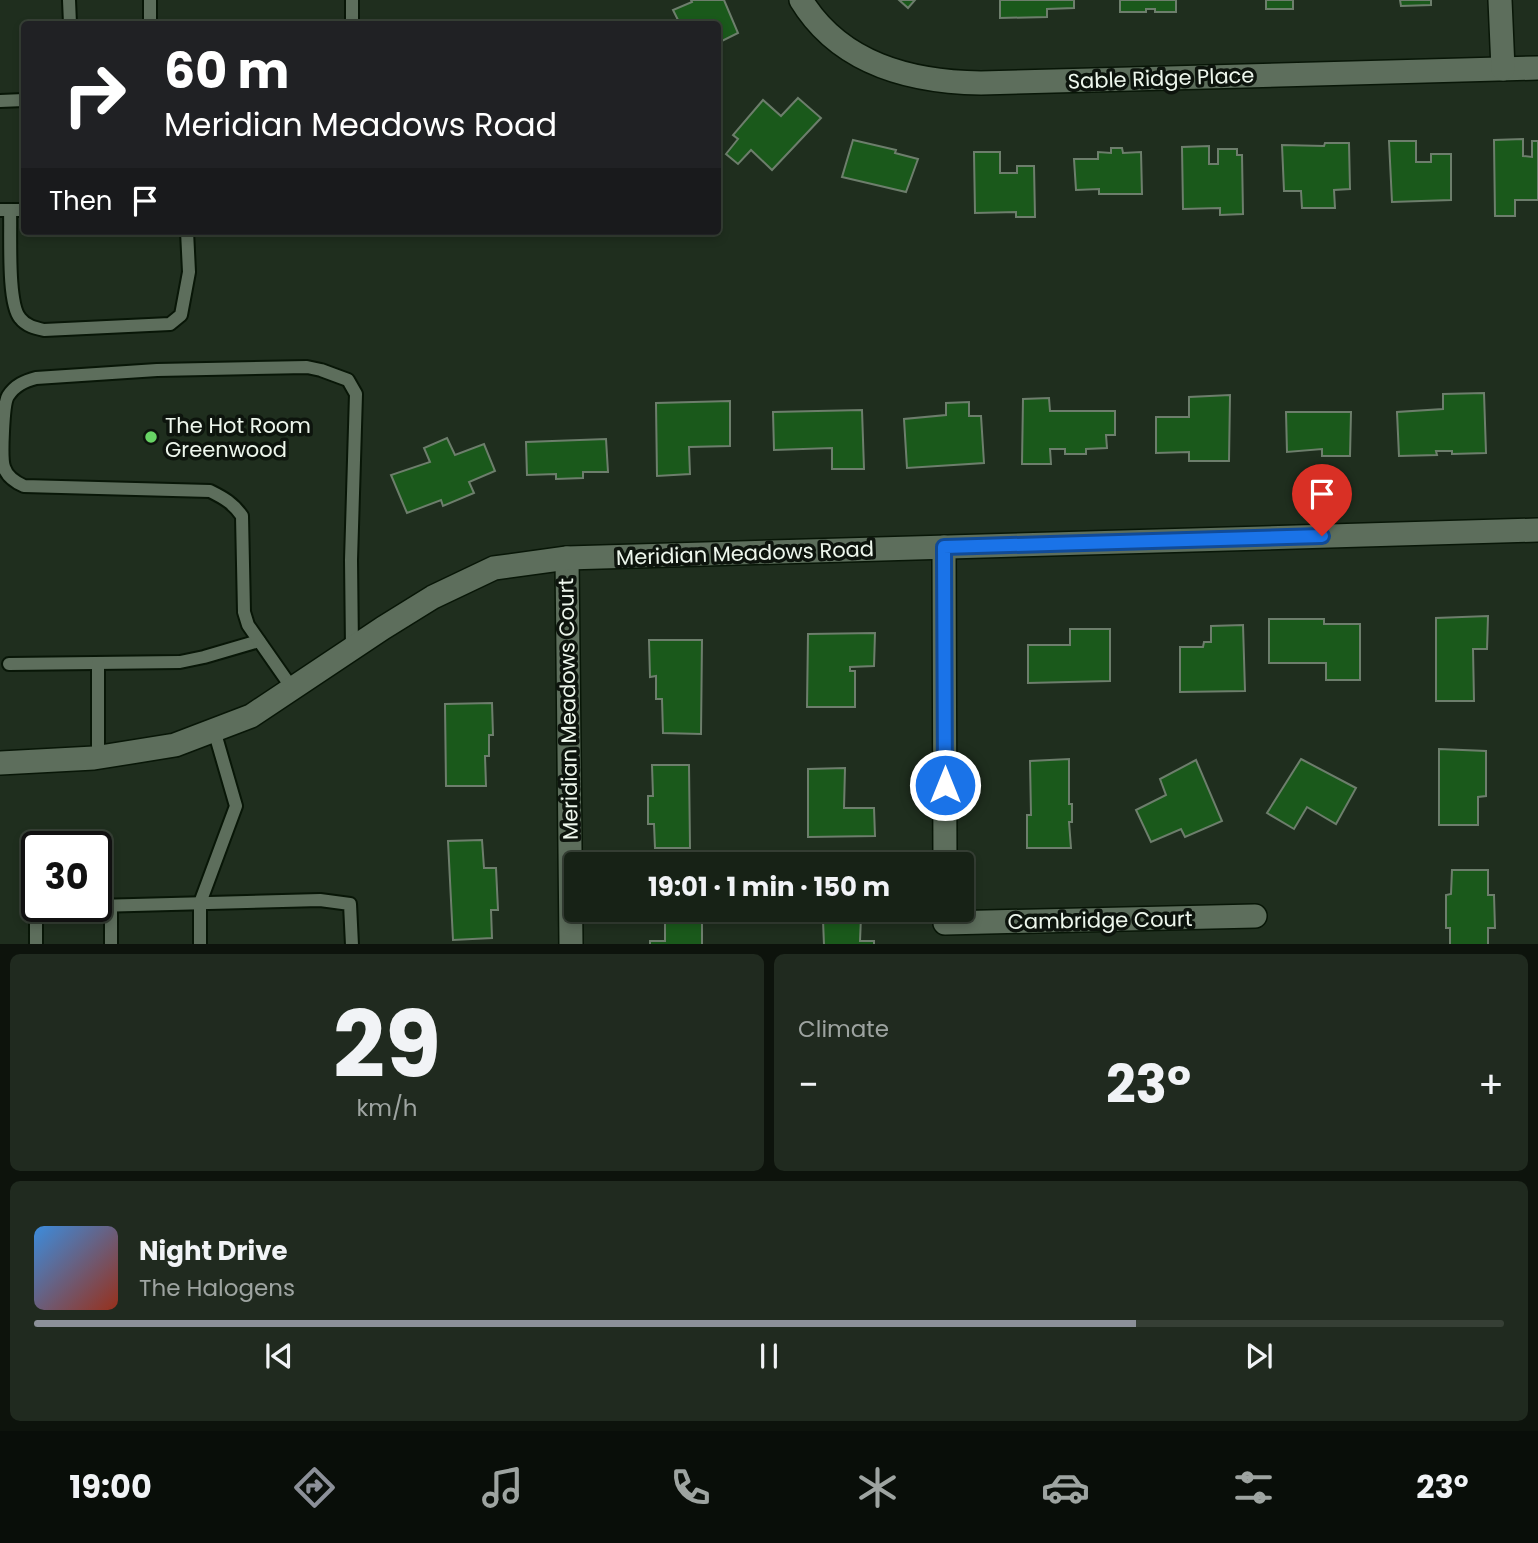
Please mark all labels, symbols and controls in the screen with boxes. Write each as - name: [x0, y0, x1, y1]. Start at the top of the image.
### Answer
- text: 60 m: [164, 37, 289, 105]
- icon: right: [49, 49, 140, 140]
- street label: Sable Ridge Place: [1067, 60, 1255, 96]
- text: Meridian Meadows Road: [164, 102, 557, 147]
- icon: arrive: [126, 182, 164, 220]
- text: Then: [49, 183, 112, 219]
- place label: The Hot Room Greenwood: [165, 411, 311, 464]
- marker: The Hot Room Greenwood: [143, 429, 159, 445]
- pin: [1292, 464, 1352, 536]
- icon: arrive: [1303, 475, 1341, 513]
- street label: Meridian Meadows Road: [616, 534, 874, 572]
- street label: Meridian Meadows Court: [551, 578, 585, 840]
- position arrow: [908, 748, 982, 822]
- speed limit sign: 30: [21, 831, 112, 922]
- text: 19:01 · 1 min · 150 m: [648, 869, 890, 905]
- street label: Cambridge Court: [1007, 904, 1193, 936]
- text: 29: [333, 981, 441, 1109]
- text: Climate: [798, 1013, 889, 1045]
- text: 23°: [1106, 1048, 1191, 1121]
- text: −: [798, 1058, 819, 1111]
- text: +: [1478, 1058, 1504, 1111]
- text: km/h: [356, 1092, 418, 1124]
- text: Night Drive: [139, 1233, 287, 1269]
- text: The Halogens: [139, 1272, 295, 1304]
- icon: previous: [260, 1337, 298, 1375]
- icon: pause: [750, 1337, 788, 1375]
- icon: next: [1240, 1337, 1278, 1375]
- icon: directions: [290, 1463, 339, 1512]
- icon: music: [478, 1463, 527, 1512]
- icon: phone: [666, 1463, 715, 1512]
- icon: climate: [853, 1463, 902, 1512]
- icon: car: [1041, 1463, 1090, 1512]
- icon: filters: [1229, 1463, 1278, 1512]
- text: 19:00: [69, 1464, 152, 1509]
- text: 23°: [1416, 1464, 1469, 1509]

